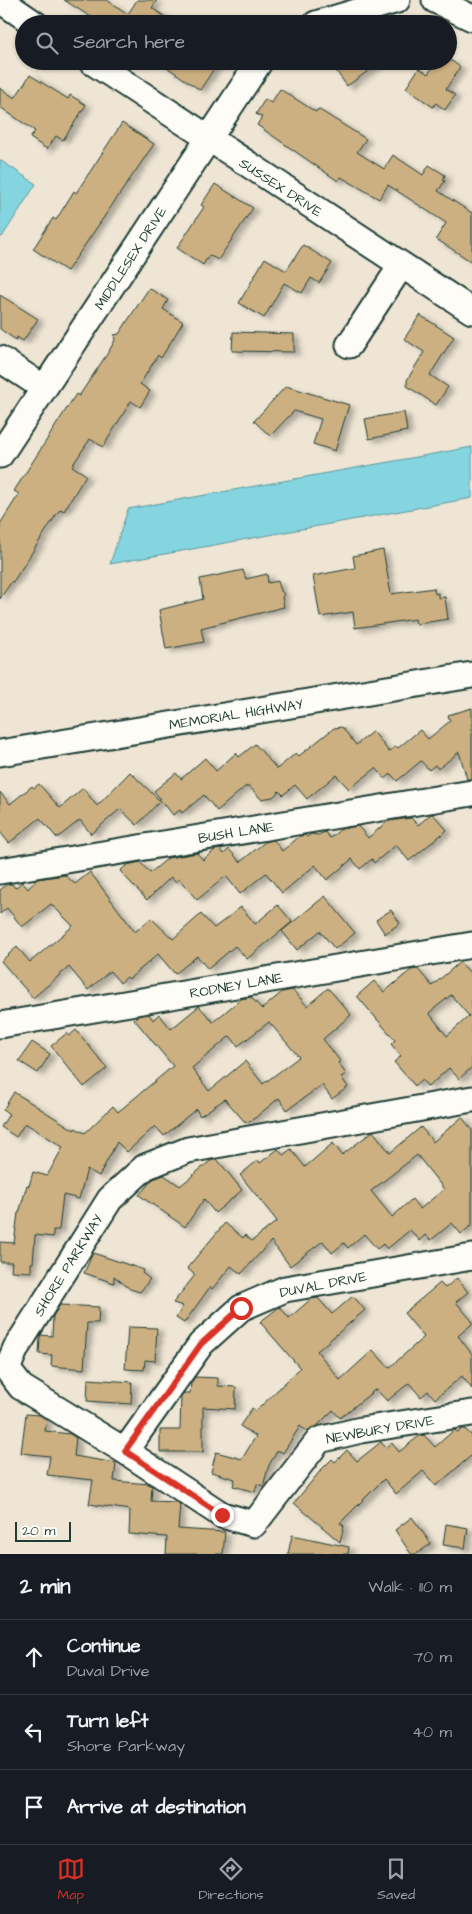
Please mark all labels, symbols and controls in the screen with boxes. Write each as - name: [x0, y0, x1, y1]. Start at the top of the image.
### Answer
- search box: [15, 15, 457, 70]
- icon: search: [33, 29, 61, 57]
- text: Search here: [73, 29, 185, 56]
- street label: SUSSEX DRIVE: [235, 153, 326, 223]
- street label: MIDDLESEX DRIVE: [90, 202, 172, 314]
- street label: MEMORIAL HIGHWAY: [168, 694, 305, 735]
- street label: BUSH LANE: [197, 817, 276, 849]
- street label: RODNEY LANE: [188, 968, 285, 1004]
- street label: SHORE PARKWAY: [29, 1210, 109, 1320]
- street label: DUVAL DRIVE: [278, 1267, 369, 1303]
- route start: [230, 1297, 253, 1320]
- street label: NEWBURY DRIVE: [325, 1411, 436, 1449]
- route end: [211, 1504, 234, 1527]
- scale bar: [15, 1519, 71, 1542]
- text: 20 m: [22, 1521, 55, 1541]
- text: 2 min: [20, 1572, 70, 1601]
- text: Walk · 110 m: [368, 1576, 452, 1598]
- text: Continue: [67, 1633, 141, 1660]
- icon: ahead: [20, 1643, 48, 1671]
- text: 70 m: [413, 1646, 452, 1668]
- text: Duval Drive: [67, 1660, 149, 1682]
- text: Turn left: [67, 1708, 148, 1735]
- icon: left: [20, 1718, 48, 1746]
- text: 40 m: [412, 1721, 452, 1743]
- text: Shore Parkway: [67, 1735, 185, 1757]
- icon: arrive: [20, 1793, 48, 1821]
- text: Arrive at destination: [67, 1794, 246, 1821]
- tab: Map: [57, 1855, 85, 1905]
- tab: Directions: [198, 1855, 263, 1905]
- tab: Saved: [377, 1855, 415, 1905]

